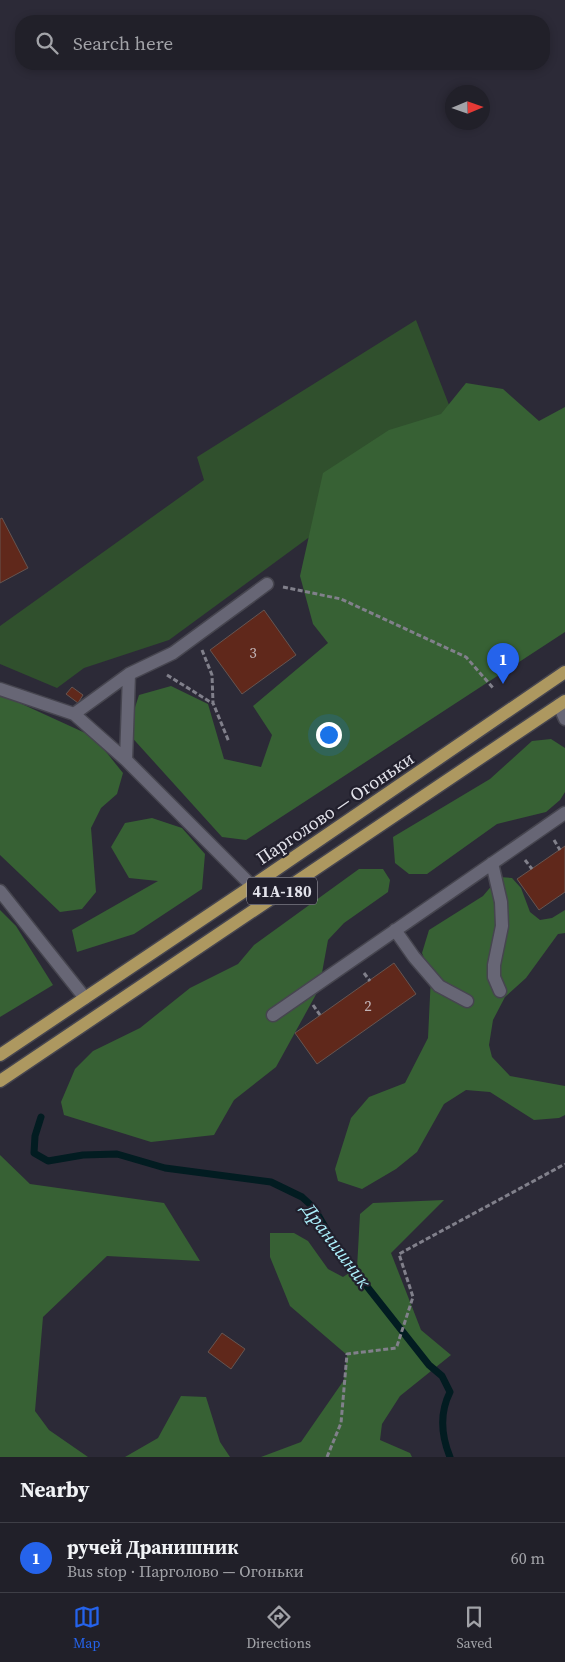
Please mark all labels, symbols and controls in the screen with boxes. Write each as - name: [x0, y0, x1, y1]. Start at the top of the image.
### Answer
- search box: [15, 15, 550, 70]
- icon: search: [33, 29, 61, 57]
- text: Search here: [73, 30, 173, 56]
- north arrow: [445, 85, 490, 130]
- house number: 3: [249, 642, 257, 663]
- pin: 1: [487, 643, 519, 684]
- your location: [316, 722, 342, 748]
- street label: Парголово — Огоньки: [251, 746, 419, 870]
- road number: 41А-180: [247, 878, 317, 904]
- house number: 2: [364, 995, 372, 1016]
- water label: Дранишник: [295, 1195, 378, 1294]
- text: Nearby: [20, 1475, 90, 1504]
- text: ручей Дранишник: [67, 1534, 238, 1560]
- text: 1: [32, 1547, 40, 1569]
- text: 60 m: [511, 1547, 545, 1569]
- text: Bus stop · Парголово — Огоньки: [67, 1560, 304, 1582]
- tab: Map: [73, 1603, 101, 1653]
- tab: Directions: [246, 1603, 311, 1653]
- tab: Saved: [456, 1603, 492, 1653]

